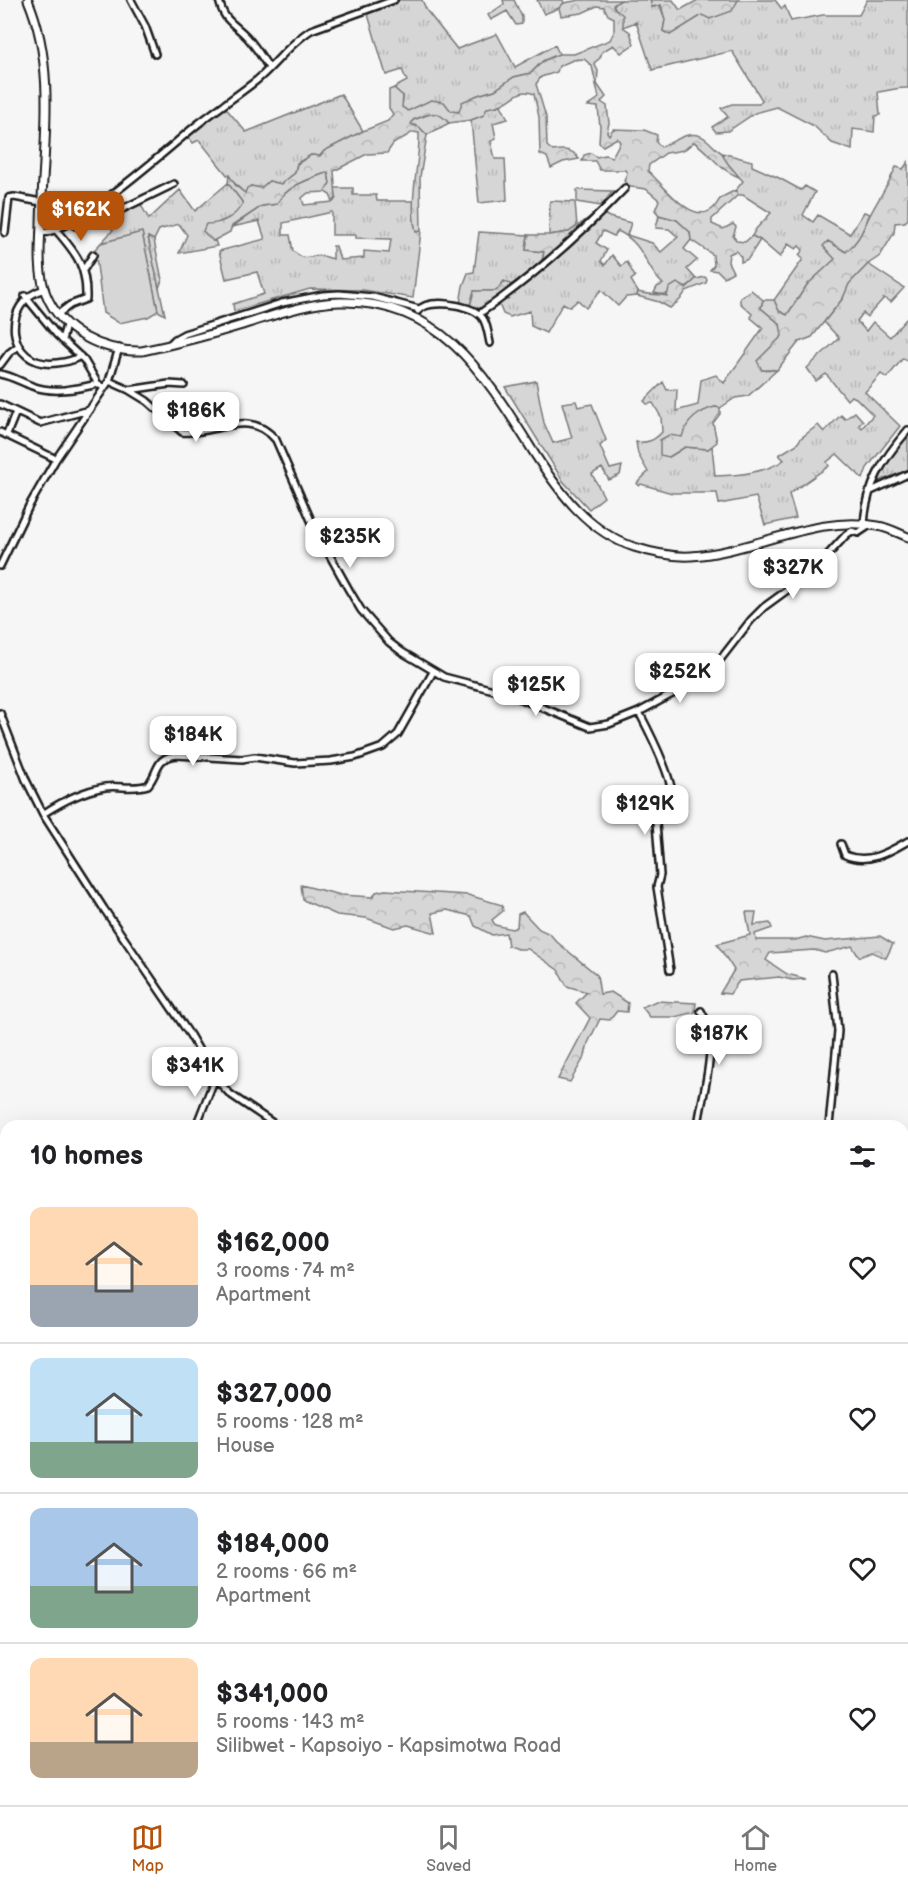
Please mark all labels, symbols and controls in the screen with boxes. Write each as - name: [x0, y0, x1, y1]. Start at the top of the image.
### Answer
- pin: $162K: [39, 191, 123, 242]
- text: $162K: [51, 198, 111, 222]
- pin: $186K: [154, 392, 238, 443]
- text: $186K: [166, 399, 226, 423]
- pin: $235K: [308, 518, 392, 569]
- text: $235K: [319, 525, 381, 549]
- pin: $327K: [751, 549, 835, 600]
- text: $327K: [763, 556, 823, 580]
- pin: $252K: [638, 653, 722, 704]
- text: $252K: [649, 660, 711, 684]
- pin: $125K: [494, 666, 578, 717]
- text: $125K: [507, 673, 565, 697]
- pin: $184K: [151, 716, 235, 767]
- text: $184K: [164, 723, 223, 747]
- pin: $129K: [603, 785, 687, 836]
- text: $129K: [616, 792, 674, 816]
- pin: $187K: [677, 1015, 761, 1066]
- text: $187K: [690, 1022, 748, 1046]
- pin: $341K: [153, 1047, 237, 1098]
- text: $341K: [166, 1054, 224, 1078]
- icon: filters: [846, 1140, 879, 1173]
- text: 10 homes: [30, 1141, 143, 1172]
- text: $162,000: [216, 1228, 330, 1259]
- icon: home: [78, 1231, 150, 1303]
- icon: heart: [846, 1251, 879, 1284]
- text: 3 rooms · 74 m²: [216, 1259, 355, 1283]
- text: Apartment: [216, 1283, 311, 1307]
- text: $327,000: [216, 1379, 332, 1410]
- icon: home: [78, 1382, 150, 1454]
- icon: heart: [846, 1402, 879, 1435]
- text: 5 rooms · 128 m²: [216, 1410, 364, 1434]
- text: House: [216, 1434, 275, 1458]
- text: $184,000: [216, 1529, 329, 1560]
- icon: home: [78, 1532, 150, 1604]
- icon: heart: [846, 1552, 879, 1585]
- text: 2 rooms · 66 m²: [216, 1560, 357, 1584]
- text: Apartment: [216, 1584, 311, 1608]
- text: $341,000: [216, 1679, 328, 1710]
- icon: home: [78, 1682, 150, 1754]
- icon: heart: [846, 1702, 879, 1735]
- text: 5 rooms · 143 m²: [216, 1710, 365, 1734]
- text: Silibwet - Kapsoiyo - Kapsimotwa Road: [216, 1734, 561, 1758]
- tab: Map: [131, 1821, 164, 1876]
- tab: Saved: [426, 1821, 471, 1876]
- tab: Home: [733, 1821, 777, 1876]

